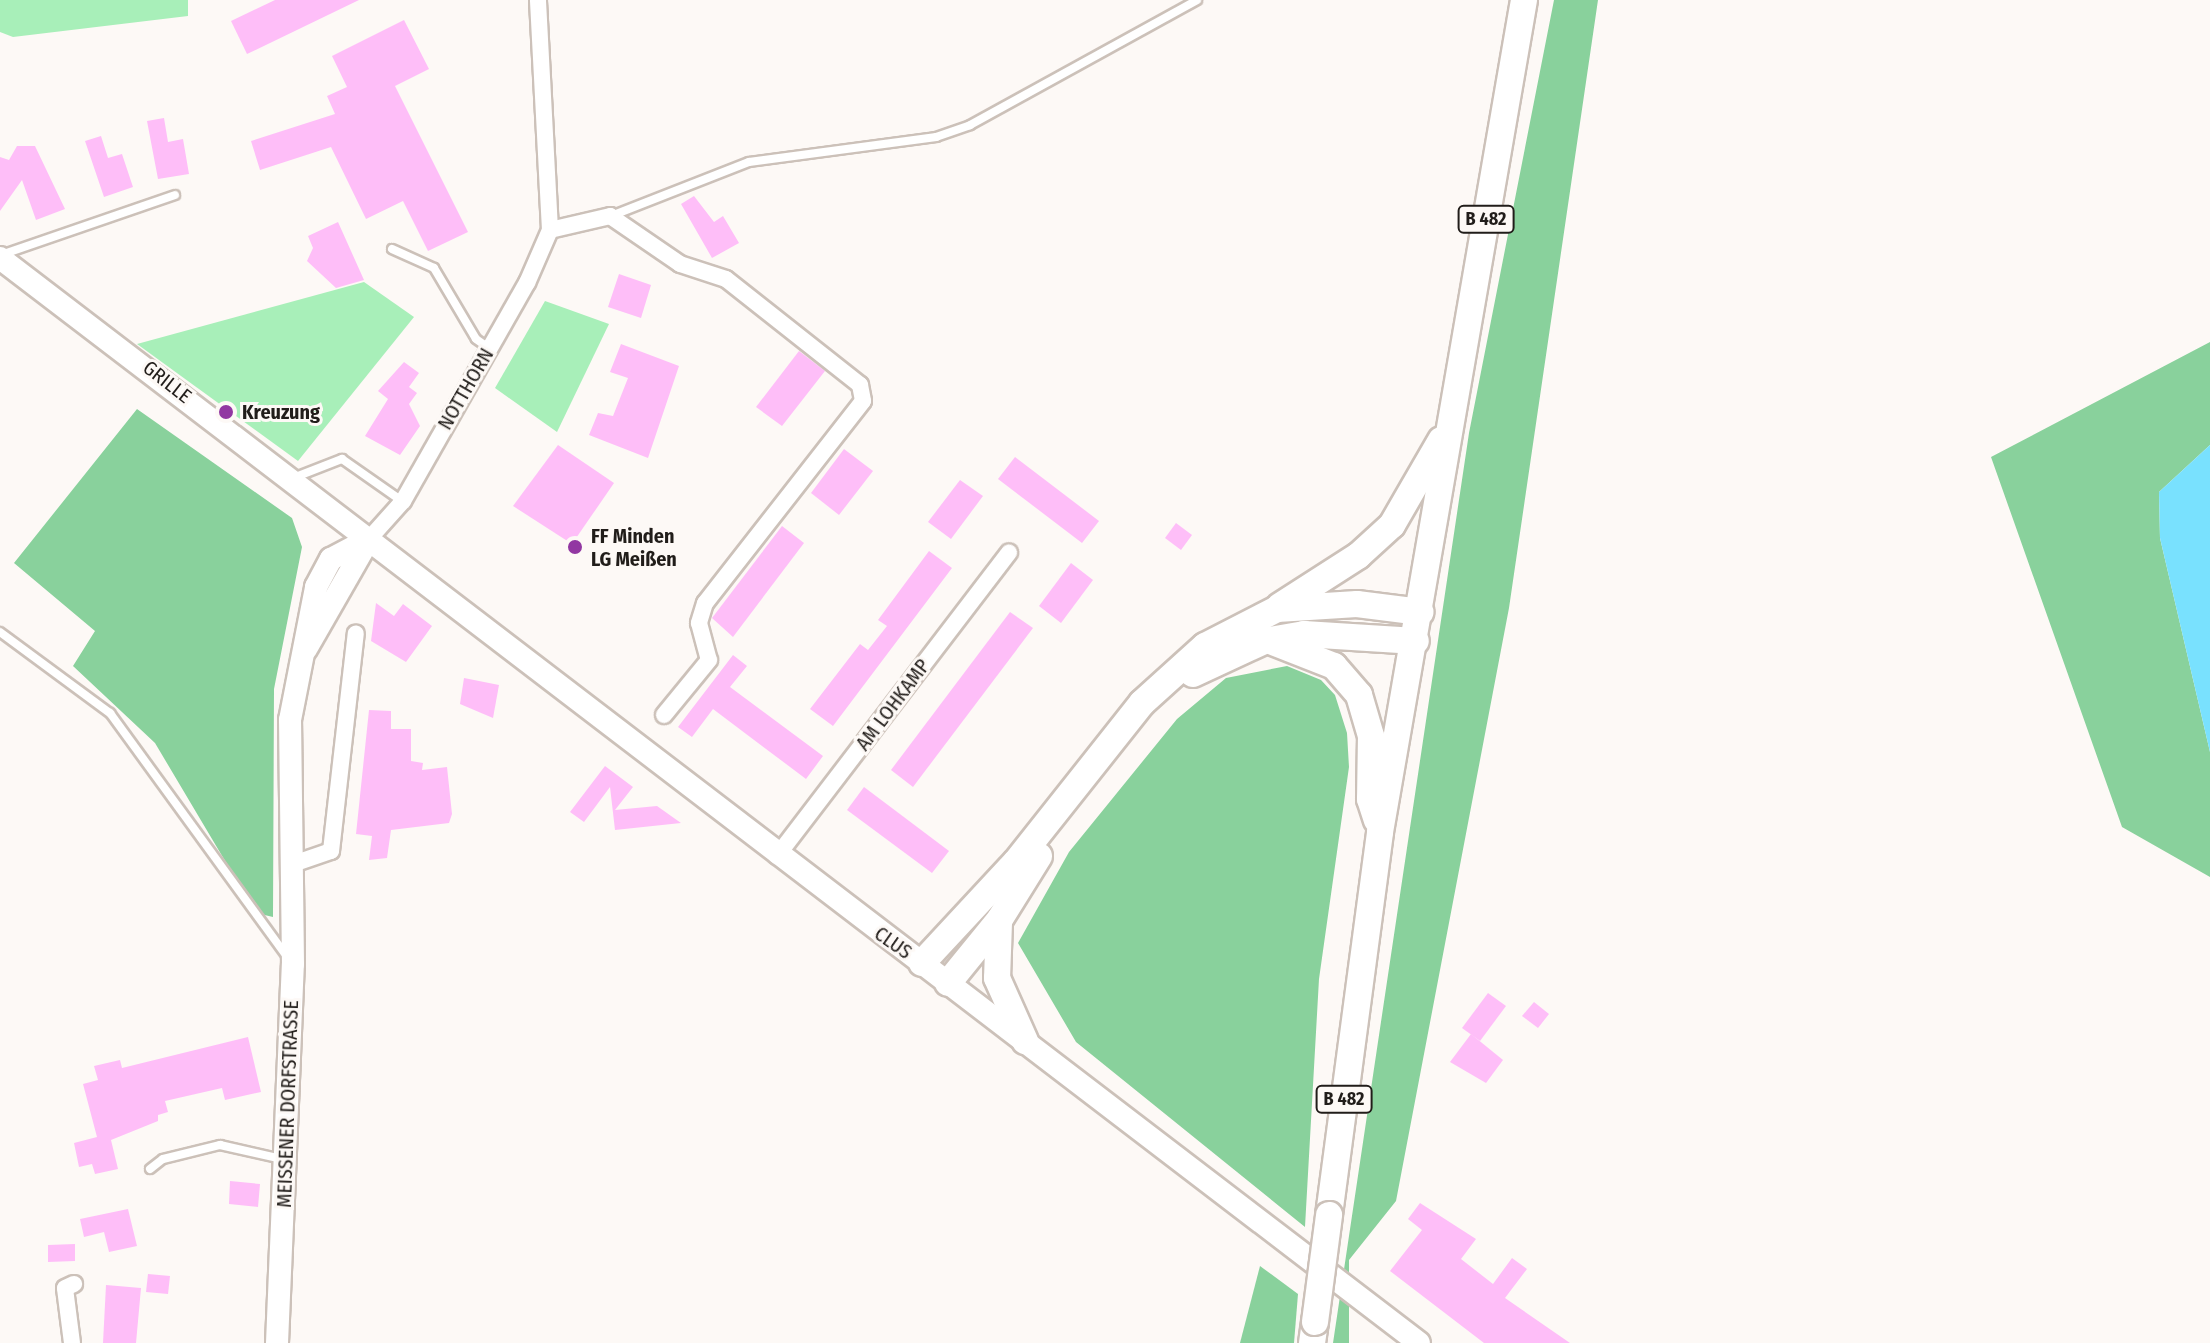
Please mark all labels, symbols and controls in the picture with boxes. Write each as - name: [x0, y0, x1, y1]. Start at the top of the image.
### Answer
- road number: B 482: [1456, 205, 1516, 233]
- street label: NOTTHORN: [433, 344, 499, 434]
- street label: GRILLE: [138, 356, 196, 408]
- place label: Kreuzung: [242, 400, 320, 424]
- marker: Kreuzung: [217, 403, 235, 421]
- place label: FF Minden LG Meißen: [591, 524, 677, 571]
- marker: FF Minden LG Meißen: [566, 538, 584, 556]
- street label: AM LOHKAMP: [851, 655, 935, 755]
- street label: CLUS: [870, 922, 916, 964]
- street label: MEISSENER DORFSTRASSE: [272, 1000, 304, 1208]
- road number: B 482: [1314, 1085, 1374, 1113]

